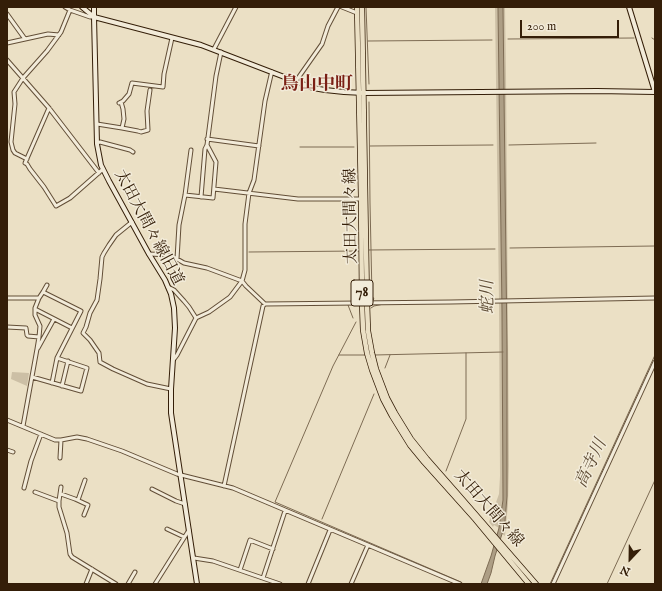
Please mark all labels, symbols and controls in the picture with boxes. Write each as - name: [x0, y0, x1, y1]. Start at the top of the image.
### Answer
- scale bar: [522, 12, 621, 38]
- text: 200 m: [527, 19, 556, 34]
- district label: 鳥山中町: [281, 74, 353, 96]
- street label: 太田大間々線旧道: [109, 167, 187, 289]
- street label: 太田大間々線: [342, 168, 362, 264]
- road number: 78: [351, 280, 373, 306]
- water label: 蛇川: [479, 280, 499, 314]
- water label: 高寺川: [572, 437, 612, 491]
- street label: 太田大間々線: [449, 466, 527, 552]
- north arrow: [610, 539, 650, 579]
- text: N: [618, 562, 633, 578]

